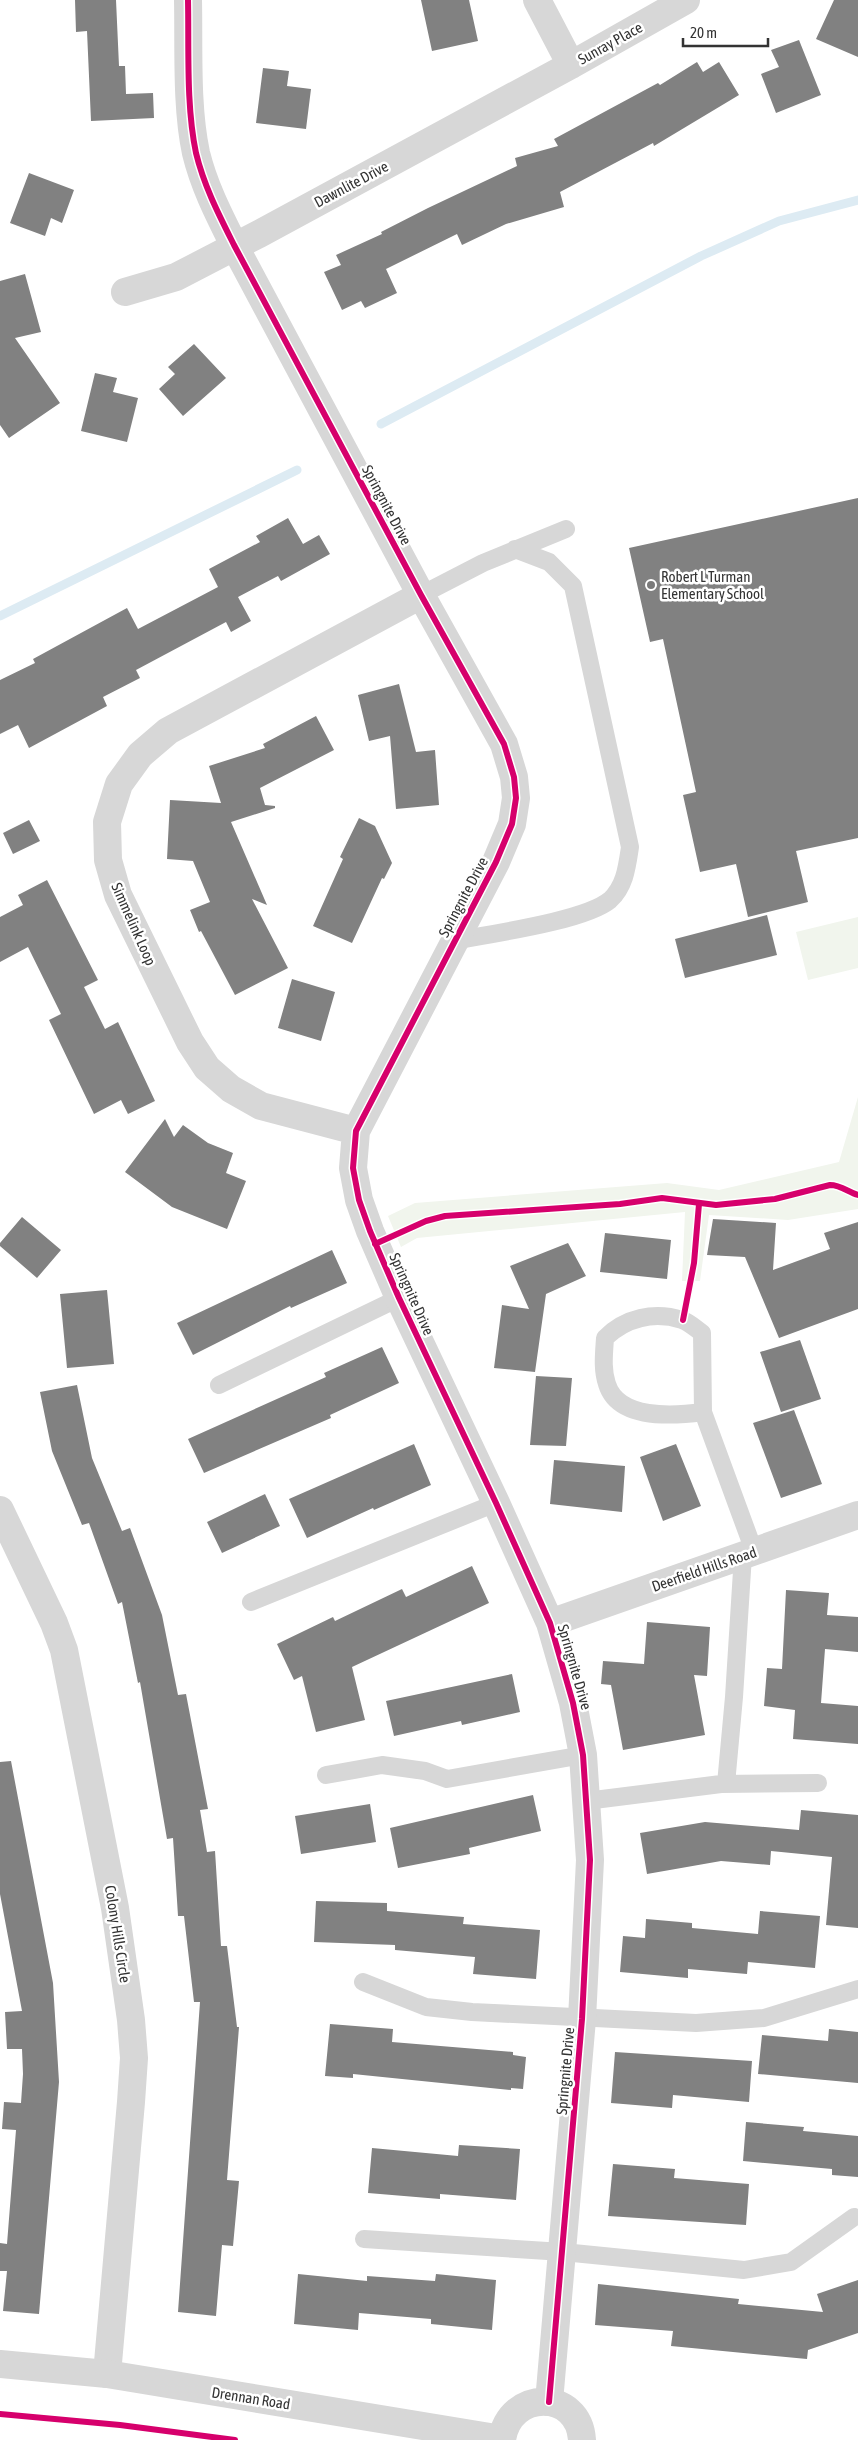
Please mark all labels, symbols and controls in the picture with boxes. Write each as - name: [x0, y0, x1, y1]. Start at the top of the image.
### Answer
- scale bar: [683, 15, 768, 47]
- street label: Sunray Place: [575, 18, 645, 68]
- text: 20 m: [690, 24, 717, 41]
- street label: Dawnlite Drive: [311, 157, 391, 211]
- street label: Springnite Drive: [359, 462, 415, 548]
- place label: Robert L Turman Elementary School: [661, 568, 764, 602]
- marker: Robert L Turman Elementary School: [645, 579, 657, 591]
- street label: Springnite Drive: [435, 854, 491, 940]
- street label: Simmelink Loop: [108, 880, 160, 968]
- street label: Springnite Drive: [386, 1250, 438, 1338]
- street label: Deerfield Hills Road: [649, 1543, 759, 1595]
- street label: Springnite Drive: [555, 1622, 595, 1712]
- street label: Colony Hills Circle: [102, 1884, 134, 1984]
- street label: Springnite Drive: [553, 2026, 577, 2116]
- street label: Drennan Road: [211, 2383, 291, 2413]

